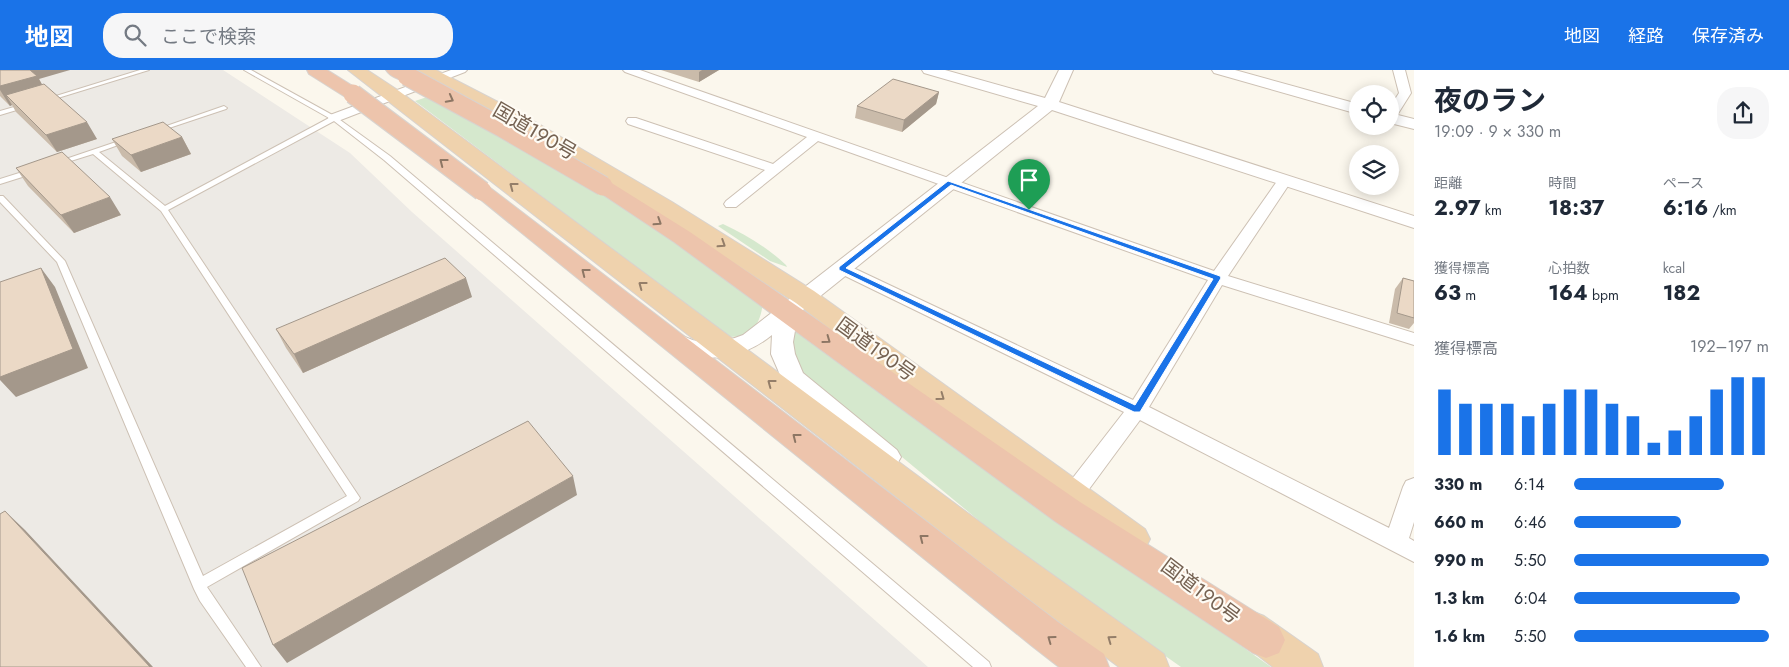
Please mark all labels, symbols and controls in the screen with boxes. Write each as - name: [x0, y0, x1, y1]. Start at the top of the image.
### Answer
- search box: [103, 13, 453, 58]
- text: 地図: [25, 19, 73, 54]
- icon: search: [121, 21, 149, 49]
- text: ここで検索: [161, 23, 256, 50]
- text: 地図: [1564, 23, 1600, 49]
- text: 経路: [1628, 23, 1664, 49]
- text: 保存済み: [1692, 23, 1764, 49]
- text: 夜のラン: [1434, 80, 1546, 121]
- map controls: [1349, 85, 1399, 195]
- button: locate: [1349, 85, 1399, 135]
- button: share: [1717, 87, 1769, 139]
- one-way arrow: [444, 93, 453, 103]
- street label: 国道190号: [487, 96, 582, 167]
- text: 19:09 · 9 × 330 m: [1434, 120, 1561, 143]
- button: layers: [1349, 145, 1399, 195]
- one-way arrow: [440, 159, 449, 167]
- pin: [1008, 159, 1050, 210]
- icon: arrive: [1015, 166, 1043, 194]
- text: 距離: [1434, 173, 1462, 193]
- text: 時間: [1548, 173, 1576, 193]
- text: ペース: [1663, 173, 1704, 193]
- one-way arrow: [510, 184, 519, 192]
- text: 2.97: [1434, 193, 1481, 223]
- text: 18:37: [1548, 193, 1604, 223]
- text: 6:16: [1663, 193, 1708, 223]
- text: km: [1481, 200, 1502, 220]
- text: /km: [1708, 200, 1737, 220]
- one-way arrow: [653, 216, 662, 225]
- one-way arrow: [716, 238, 725, 247]
- text: 獲得標高: [1434, 258, 1490, 278]
- text: 心拍数: [1548, 258, 1590, 278]
- text: kcal: [1663, 258, 1685, 278]
- one-way arrow: [582, 270, 591, 278]
- text: 63: [1434, 278, 1461, 308]
- text: 164: [1548, 278, 1588, 308]
- text: 182: [1663, 278, 1700, 308]
- one-way arrow: [638, 282, 648, 291]
- text: m: [1461, 285, 1476, 305]
- text: bpm: [1588, 285, 1619, 305]
- street label: 国道190号: [830, 310, 922, 388]
- one-way arrow: [821, 334, 831, 343]
- text: 192–197 m: [1690, 335, 1769, 358]
- text: 獲得標高: [1434, 337, 1498, 360]
- one-way arrow: [768, 381, 777, 389]
- one-way arrow: [935, 391, 945, 400]
- one-way arrow: [792, 434, 801, 443]
- text: 330 m: [1434, 473, 1482, 496]
- text: 6:14: [1514, 473, 1545, 496]
- text: 660 m: [1434, 511, 1484, 534]
- text: 6:46: [1514, 511, 1547, 534]
- one-way arrow: [920, 536, 929, 544]
- text: 990 m: [1434, 549, 1484, 572]
- text: 5:50: [1514, 549, 1546, 572]
- street label: 国道190号: [1155, 552, 1246, 631]
- text: 1.3 km: [1434, 587, 1484, 610]
- text: 6:04: [1514, 587, 1547, 610]
- text: 1.6 km: [1434, 625, 1485, 648]
- text: 5:50: [1514, 625, 1546, 648]
- one-way arrow: [1047, 636, 1057, 645]
- one-way arrow: [1107, 636, 1117, 645]

